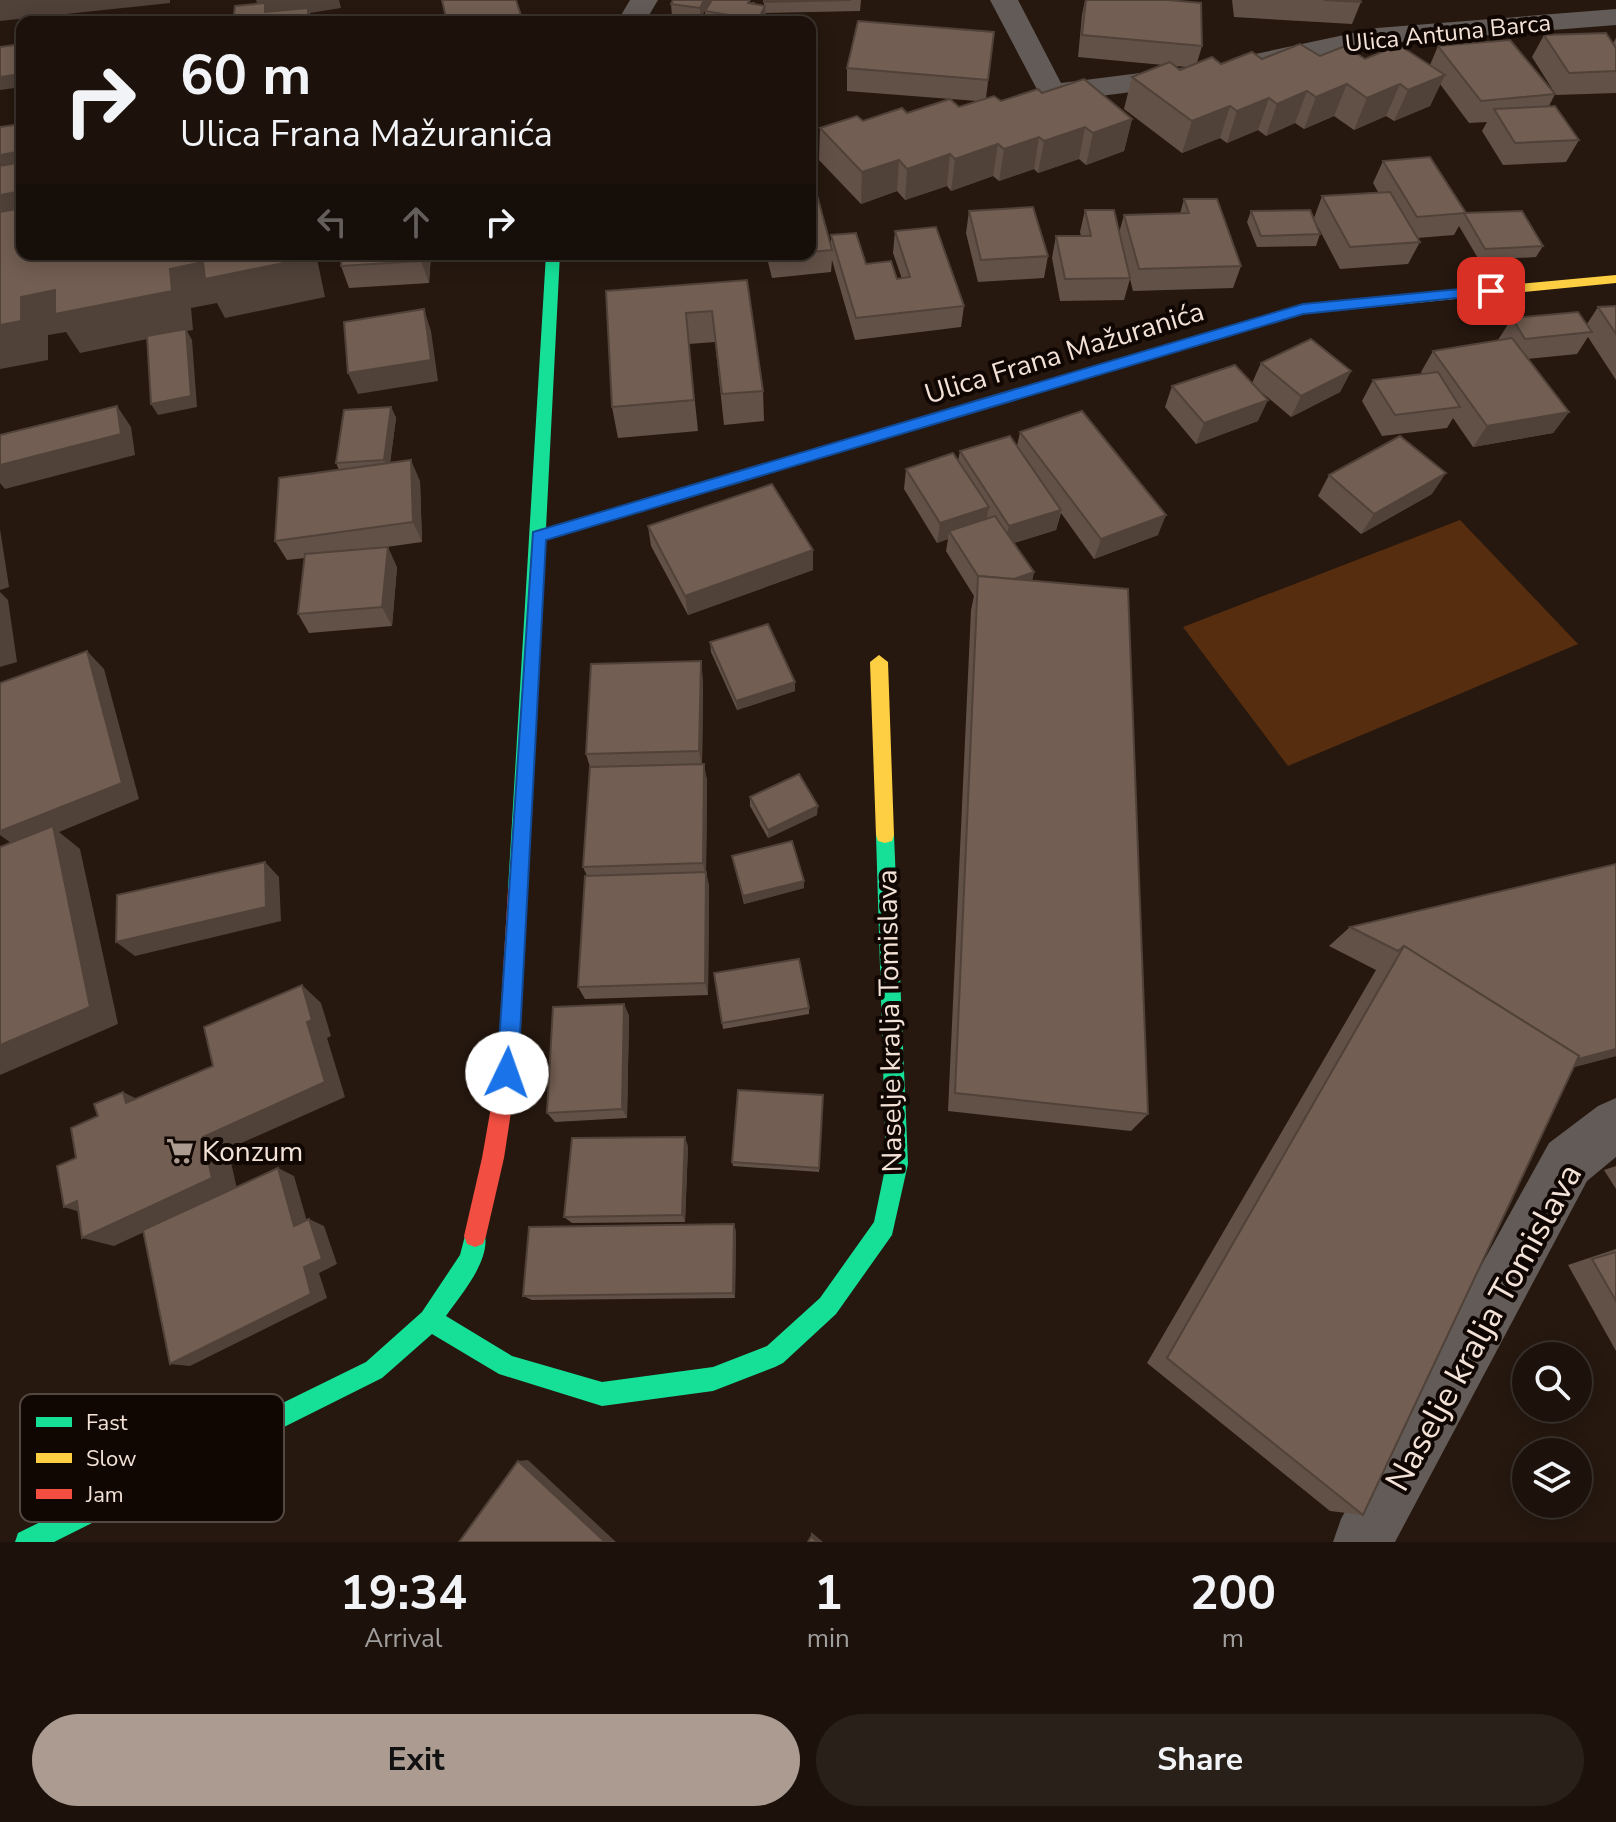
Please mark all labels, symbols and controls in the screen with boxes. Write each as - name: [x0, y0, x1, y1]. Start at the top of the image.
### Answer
- street label: Ulica Antuna Barca: [1344, 6, 1552, 60]
- text: 60 m: [180, 37, 311, 114]
- icon: right: [48, 48, 152, 152]
- text: Ulica Frana Mažuranića: [180, 110, 553, 159]
- icon: left: [310, 200, 354, 244]
- icon: ahead: [394, 200, 438, 244]
- icon: right: [478, 200, 522, 244]
- pin: [1457, 257, 1525, 325]
- icon: arrive: [1469, 269, 1513, 313]
- street label: Ulica Frana Mažuranića: [920, 292, 1209, 414]
- street label: Naselje kralja Tomislava: [868, 869, 912, 1173]
- position arrow: [465, 1031, 549, 1115]
- place label: Konzum: [202, 1133, 303, 1171]
- supermarket icon: Konzum: [165, 1136, 195, 1166]
- street label: Naselje kralja Tomislava: [1375, 1156, 1593, 1499]
- map controls: [1512, 1342, 1592, 1518]
- button: search: [1512, 1342, 1592, 1422]
- legend: [20, 1394, 284, 1522]
- text: Fast: [86, 1408, 128, 1438]
- button: layers: [1512, 1438, 1592, 1518]
- text: Slow: [86, 1444, 137, 1474]
- text: Jam: [85, 1480, 124, 1510]
- text: 19:34: [340, 1560, 467, 1626]
- text: 1: [814, 1560, 843, 1626]
- text: 200: [1190, 1560, 1276, 1626]
- text: Arrival: [364, 1621, 443, 1656]
- text: min: [807, 1621, 850, 1656]
- text: m: [1222, 1621, 1244, 1656]
- button: Exit: [32, 1714, 800, 1806]
- button: Share: [816, 1714, 1584, 1806]

